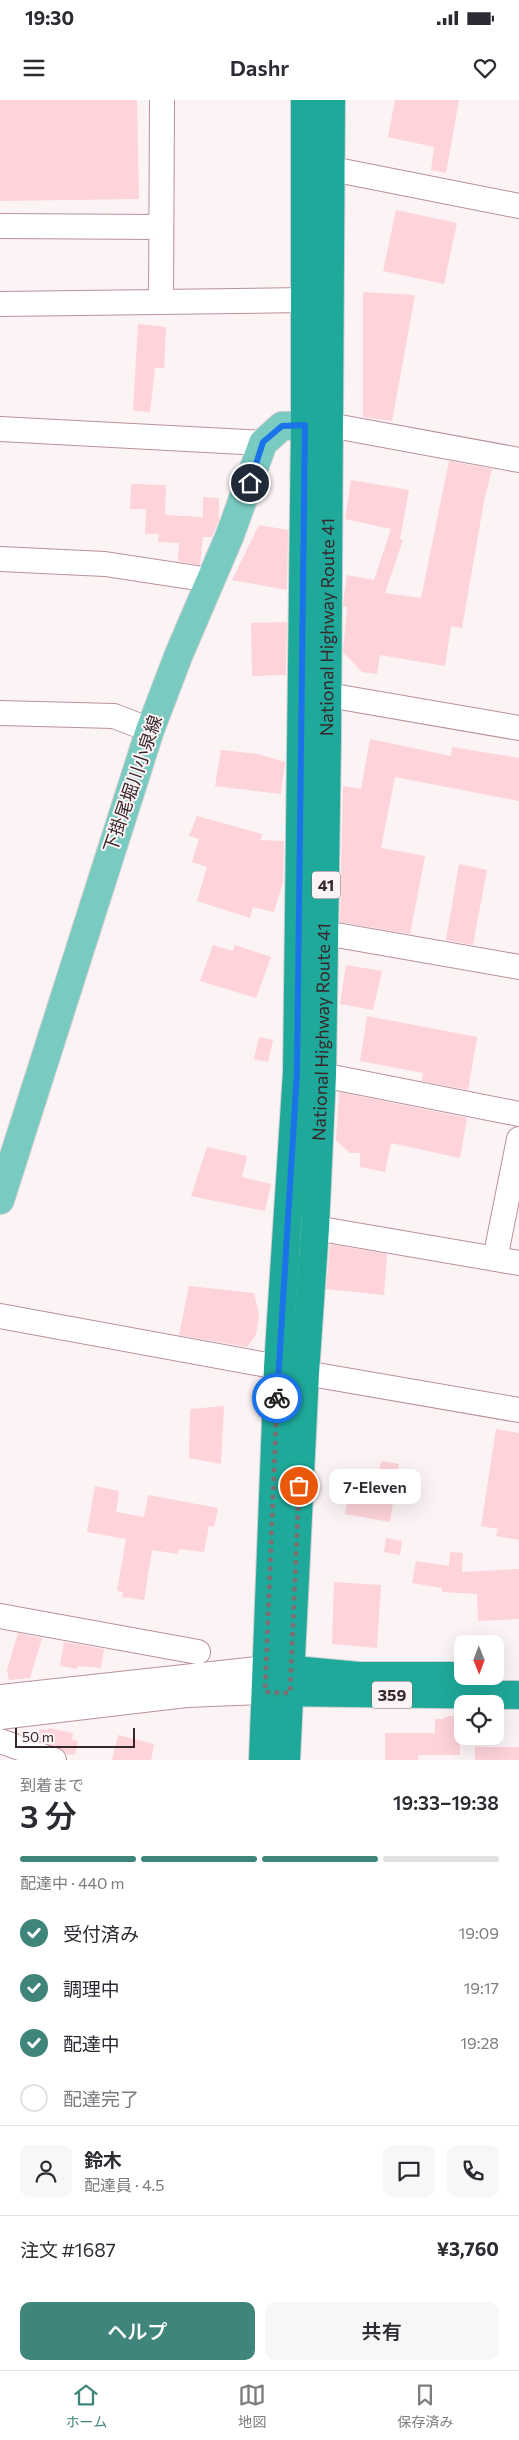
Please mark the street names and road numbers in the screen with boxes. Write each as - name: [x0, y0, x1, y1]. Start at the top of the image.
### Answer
- street label: National Highway Route 41: [315, 518, 338, 736]
- street label: 下掛尾堀川小泉線: [98, 712, 166, 855]
- road number: 41: [312, 872, 340, 898]
- street label: National Highway Route 41: [307, 923, 334, 1142]
- road number: 359: [372, 1682, 412, 1708]

